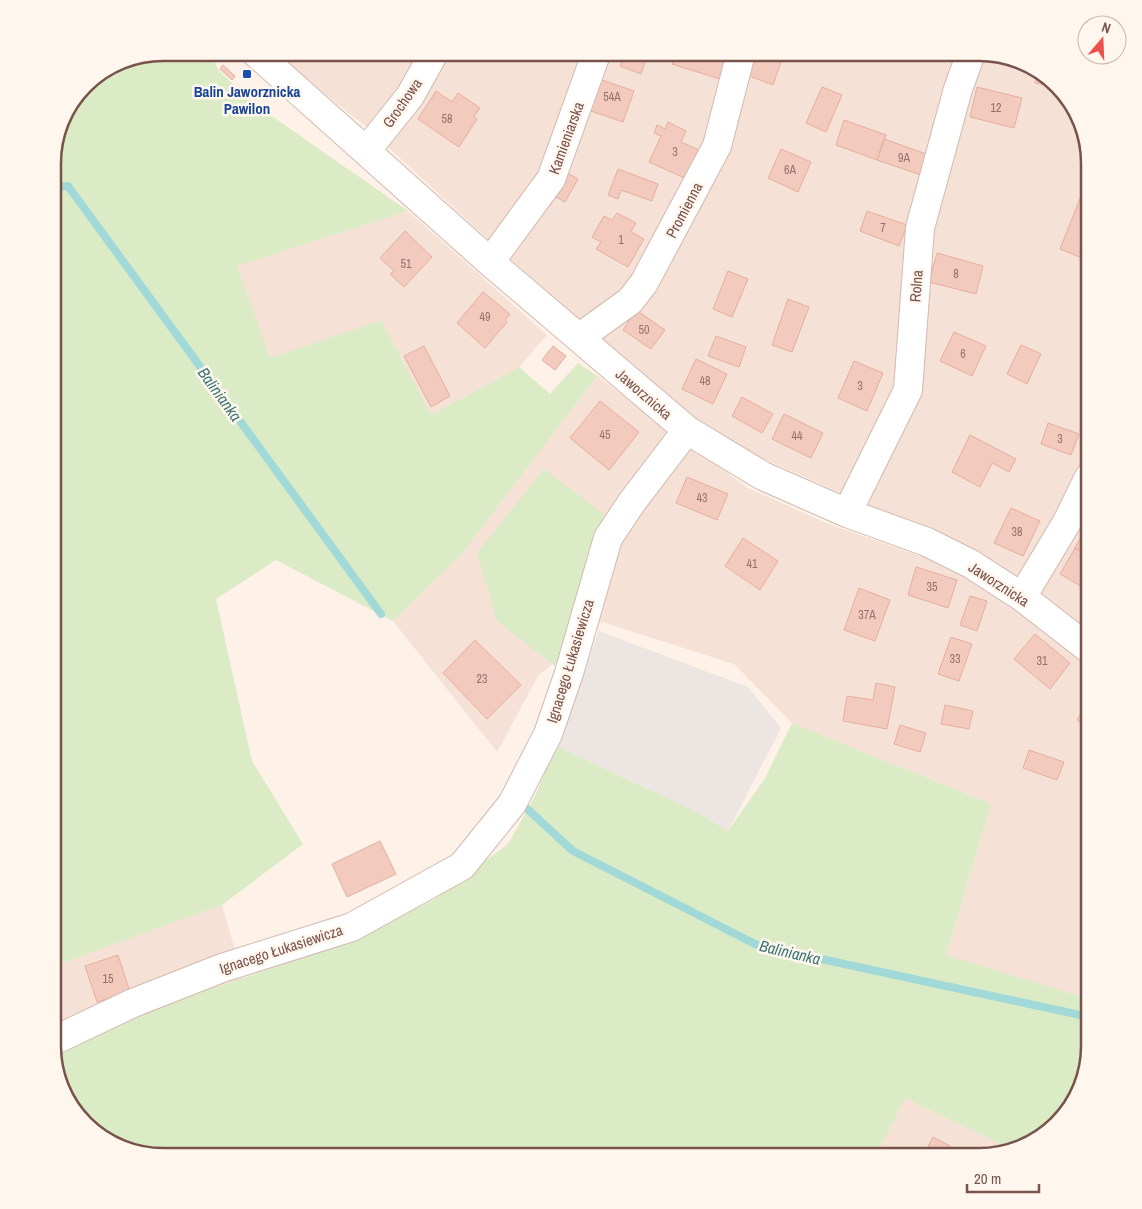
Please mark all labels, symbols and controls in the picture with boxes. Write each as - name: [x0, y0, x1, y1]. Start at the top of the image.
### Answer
- north arrow: [1077, 15, 1127, 65]
- text: N: [1099, 18, 1113, 38]
- marker: Balin Jaworznicka Pawilon: [241, 68, 253, 80]
- street label: Grochowa: [377, 74, 427, 132]
- place label: Balin Jaworznicka Pawilon: [194, 81, 300, 119]
- house number: 54A: [603, 89, 621, 105]
- street label: Kamieniarska: [543, 99, 589, 177]
- house number: 12: [991, 100, 1001, 116]
- house number: 58: [442, 111, 452, 127]
- house number: 3: [672, 144, 678, 160]
- house number: 9A: [898, 150, 910, 166]
- house number: 6A: [784, 162, 796, 178]
- street label: Promienna: [661, 178, 707, 241]
- house number: 7: [880, 220, 886, 236]
- house number: 1: [618, 232, 624, 248]
- house number: 51: [401, 256, 412, 272]
- house number: 8: [953, 266, 959, 282]
- street label: Rolna: [904, 269, 928, 303]
- house number: 49: [480, 309, 490, 325]
- house number: 50: [639, 322, 649, 338]
- house number: 6: [960, 346, 966, 362]
- water label: Balinianka: [193, 362, 247, 426]
- street label: Jaworznicka: [611, 364, 677, 424]
- house number: 48: [700, 373, 710, 389]
- house number: 3: [857, 378, 863, 394]
- house number: 45: [600, 427, 611, 443]
- house number: 44: [792, 428, 803, 444]
- house number: 3: [1057, 431, 1063, 447]
- house number: 43: [697, 490, 707, 506]
- house number: 38: [1012, 524, 1022, 540]
- house number: 41: [747, 556, 758, 572]
- street label: Jaworznicka: [965, 557, 1034, 612]
- house number: 35: [927, 579, 938, 595]
- street label: Ignacego Łukasiewicza: [541, 596, 599, 726]
- house number: 37A: [858, 607, 876, 623]
- house number: 33: [950, 651, 960, 667]
- house number: 31: [1037, 653, 1048, 669]
- house number: 23: [477, 671, 487, 687]
- street label: Ignacego Łukasiewicza: [217, 919, 346, 979]
- water label: Balinianka: [757, 934, 823, 970]
- house number: 15: [103, 971, 114, 987]
- scale bar: [967, 1162, 1040, 1194]
- text: 20 m: [974, 1168, 1001, 1189]

